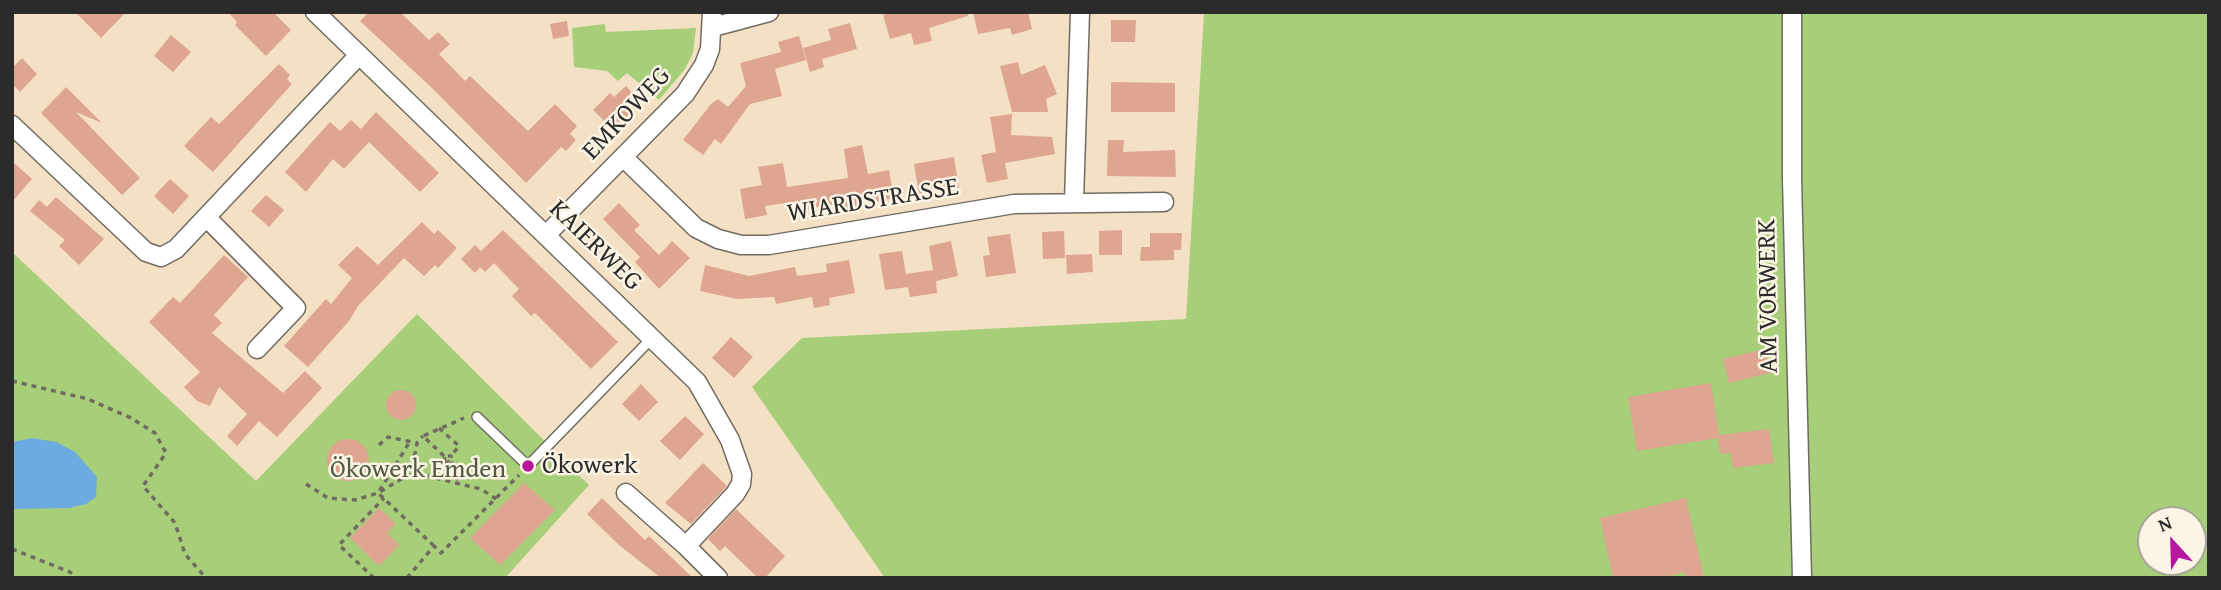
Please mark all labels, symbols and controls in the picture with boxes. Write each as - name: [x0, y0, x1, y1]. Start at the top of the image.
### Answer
- street label: EMKOWEG: [576, 61, 678, 167]
- street label: WIARDSTRASSE: [785, 172, 961, 230]
- street label: KAIERWEG: [542, 194, 648, 298]
- street label: AM VORWERK: [1752, 219, 1786, 373]
- place label: Ökowerk: [542, 450, 637, 482]
- park label: Ökowerk Emden: [330, 454, 506, 486]
- marker: Ökowerk: [520, 458, 536, 474]
- north arrow: [2137, 506, 2207, 576]
- text: N: [2154, 508, 2176, 539]

